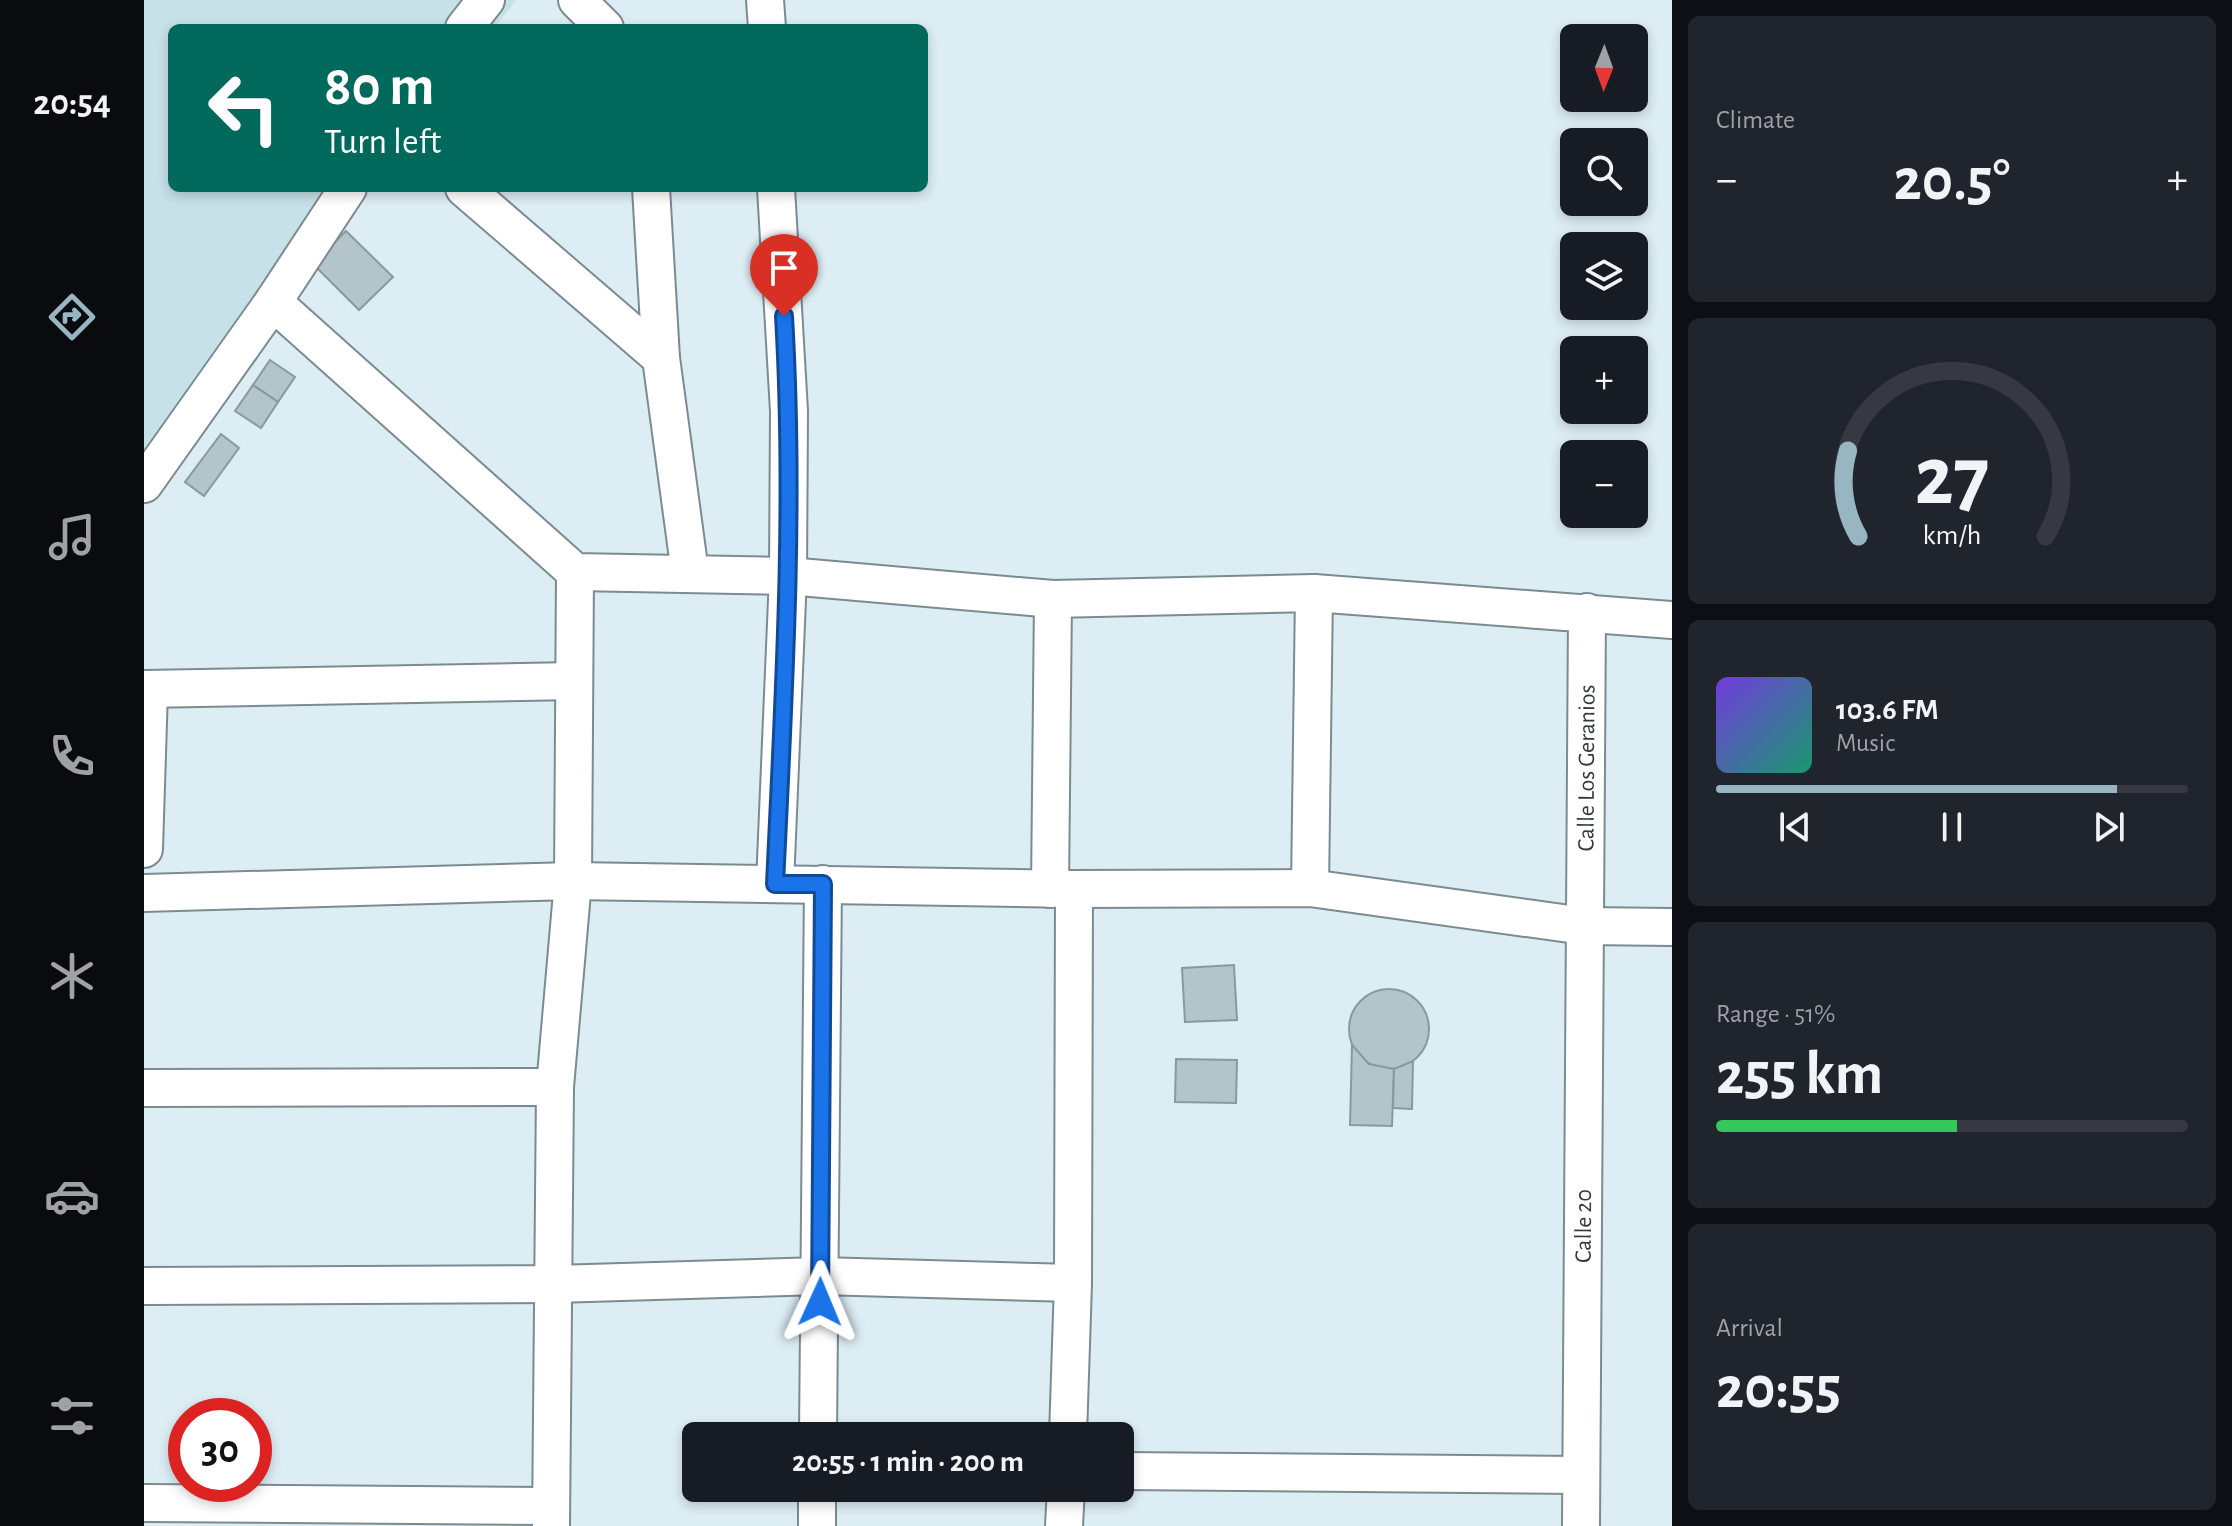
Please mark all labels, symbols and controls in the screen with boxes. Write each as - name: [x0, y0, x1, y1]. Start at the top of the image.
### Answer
- north arrow: [1560, 24, 1648, 112]
- map controls: [1560, 24, 1648, 528]
- icon: left: [192, 56, 296, 160]
- text: 80 m: [324, 59, 434, 115]
- text: 20:54: [33, 85, 111, 121]
- text: Climate: [1716, 107, 1795, 133]
- text: Turn left: [324, 124, 441, 160]
- button: search: [1560, 128, 1648, 216]
- text: 20.5°: [1894, 151, 2010, 211]
- text: −: [1716, 158, 1737, 202]
- text: +: [2167, 158, 2188, 202]
- button: layers: [1560, 232, 1648, 320]
- pin: [750, 234, 818, 316]
- icon: arrive: [762, 246, 806, 290]
- icon: directions: [44, 289, 100, 345]
- button: +: [1560, 336, 1648, 424]
- text: 27: [1914, 436, 1990, 520]
- button: −: [1560, 440, 1648, 528]
- icon: music: [44, 509, 100, 565]
- text: km/h: [1923, 521, 1981, 550]
- street label: Calle Los Geranios: [1574, 684, 1600, 852]
- text: 103.6 FM: [1836, 695, 1939, 725]
- icon: phone: [44, 728, 100, 784]
- text: Music: [1836, 730, 1895, 756]
- icon: previous: [1773, 805, 1817, 849]
- icon: pause: [1930, 805, 1974, 849]
- icon: next: [2087, 805, 2131, 849]
- icon: climate: [44, 948, 100, 1004]
- text: Range · 51%: [1716, 1001, 1836, 1027]
- text: 255 km: [1716, 1045, 1883, 1105]
- icon: car: [44, 1168, 100, 1224]
- street label: Calle 20: [1572, 1189, 1596, 1263]
- position arrow: [778, 1260, 862, 1344]
- text: Arrival: [1716, 1315, 1783, 1341]
- text: 20:55: [1716, 1359, 1841, 1419]
- icon: filters: [44, 1388, 100, 1444]
- speed limit sign: 30: [168, 1398, 272, 1502]
- text: 20:55 · 1 min · 200 m: [792, 1447, 1024, 1477]

